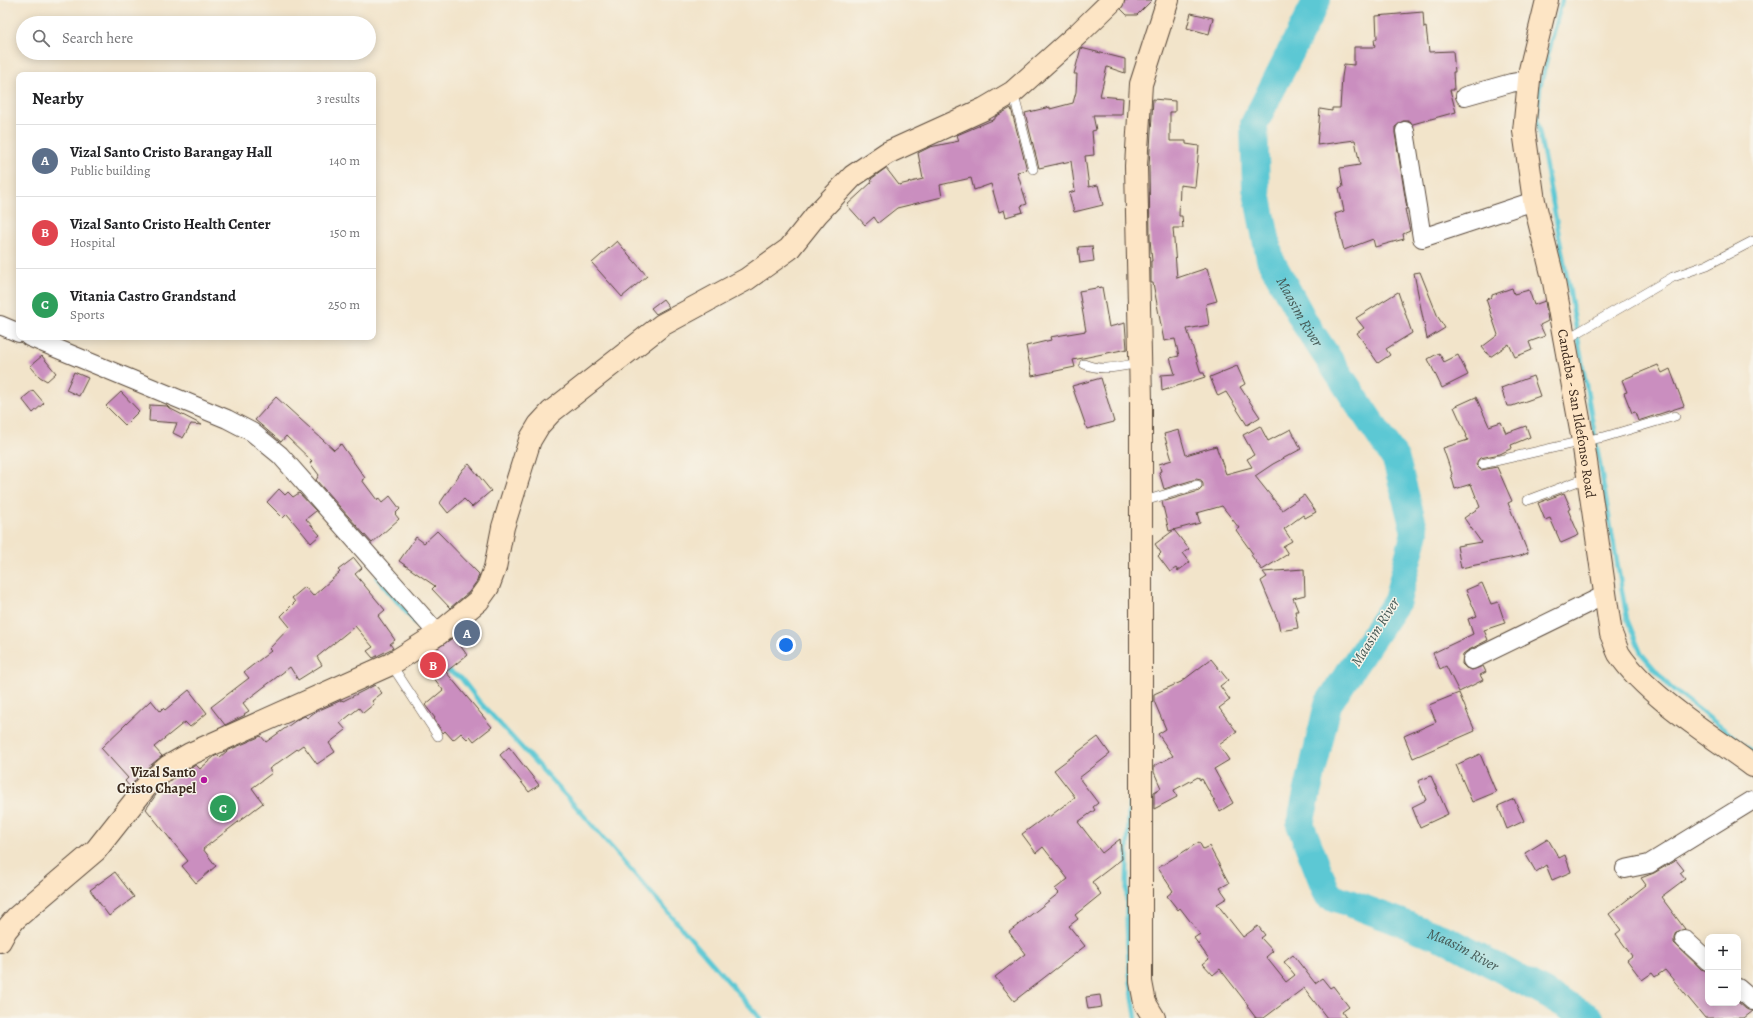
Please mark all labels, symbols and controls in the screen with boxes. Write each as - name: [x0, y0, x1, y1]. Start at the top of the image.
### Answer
- search box: [16, 16, 376, 60]
- icon: search: [30, 27, 52, 49]
- text: Search here: [62, 28, 133, 48]
- text: Nearby: [32, 87, 83, 110]
- text: 3 results: [316, 90, 360, 107]
- text: Vizal Santo Cristo Barangay Hall: [70, 142, 272, 162]
- text: A: [41, 152, 49, 169]
- text: 140 m: [329, 152, 360, 169]
- text: Public building: [70, 162, 150, 179]
- text: Vizal Santo Cristo Health Center: [70, 214, 271, 234]
- text: B: [41, 224, 49, 241]
- text: 150 m: [330, 224, 360, 241]
- text: Hospital: [70, 234, 115, 251]
- water label: Maasim River: [1272, 273, 1328, 351]
- text: Vitania Castro Grandstand: [70, 286, 236, 306]
- text: C: [41, 296, 49, 313]
- text: 250 m: [328, 296, 360, 313]
- text: Sports: [70, 306, 105, 323]
- street label: Candaba - San Ildefonso Road: [1553, 328, 1600, 500]
- water label: Maasim River: [1346, 593, 1404, 670]
- pin: A: [454, 618, 480, 648]
- your location: [776, 635, 796, 655]
- pin: B: [420, 650, 446, 680]
- place label: Vizal Santo Cristo Chapel: [117, 763, 196, 798]
- marker: Vizal Santo Cristo Chapel: [199, 775, 209, 785]
- pin: C: [210, 793, 236, 823]
- water label: Maasim River: [1425, 923, 1503, 976]
- map controls: [1705, 934, 1741, 1006]
- button: +: [1705, 934, 1741, 970]
- button: −: [1705, 970, 1741, 1006]

